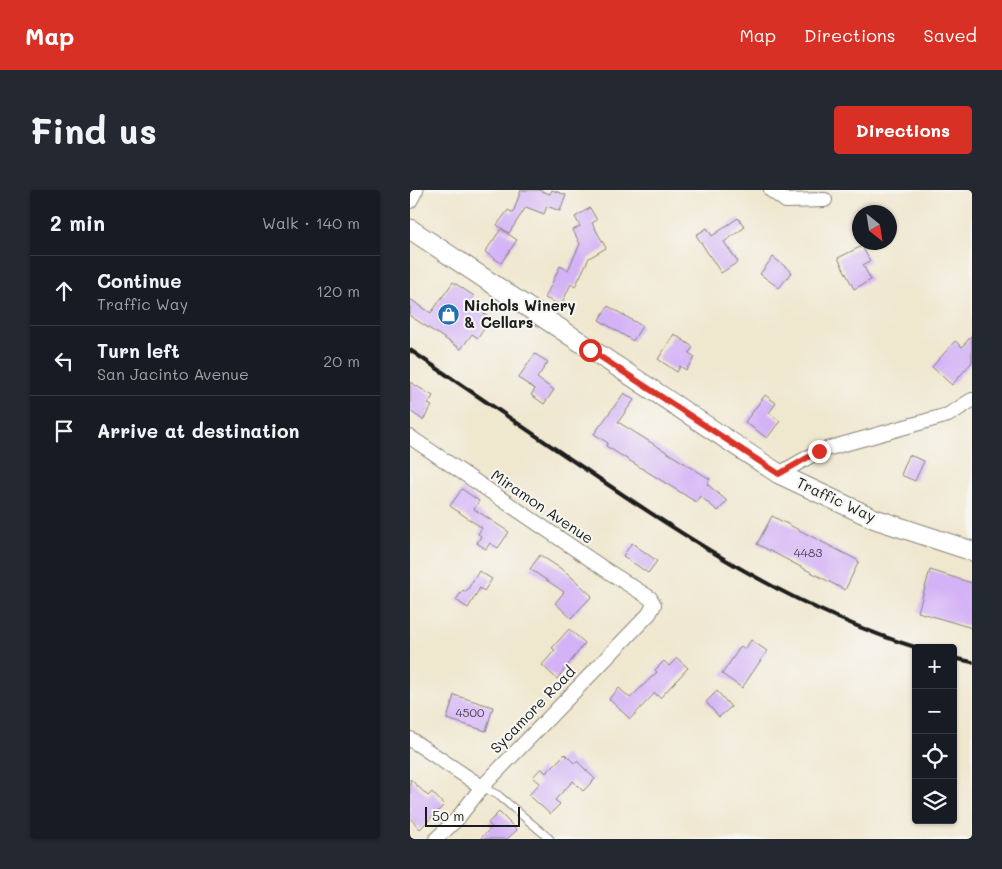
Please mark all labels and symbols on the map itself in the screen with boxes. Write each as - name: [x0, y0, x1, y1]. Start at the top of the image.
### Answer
- north arrow: [852, 205, 897, 250]
- place label: Nichols Winery & Cellars: [464, 295, 576, 332]
- shop icon: Nichols Winery & Cellars: [436, 303, 460, 327]
- route start: [579, 339, 602, 362]
- route end: [808, 440, 831, 463]
- street label: Miramon Avenue: [488, 465, 598, 548]
- street label: Traffic Way: [793, 472, 880, 526]
- house number: 4483: [794, 544, 822, 560]
- street label: Sycamore Road: [485, 661, 579, 757]
- house number: 4500: [456, 704, 485, 720]
- scale bar: [425, 804, 520, 827]

